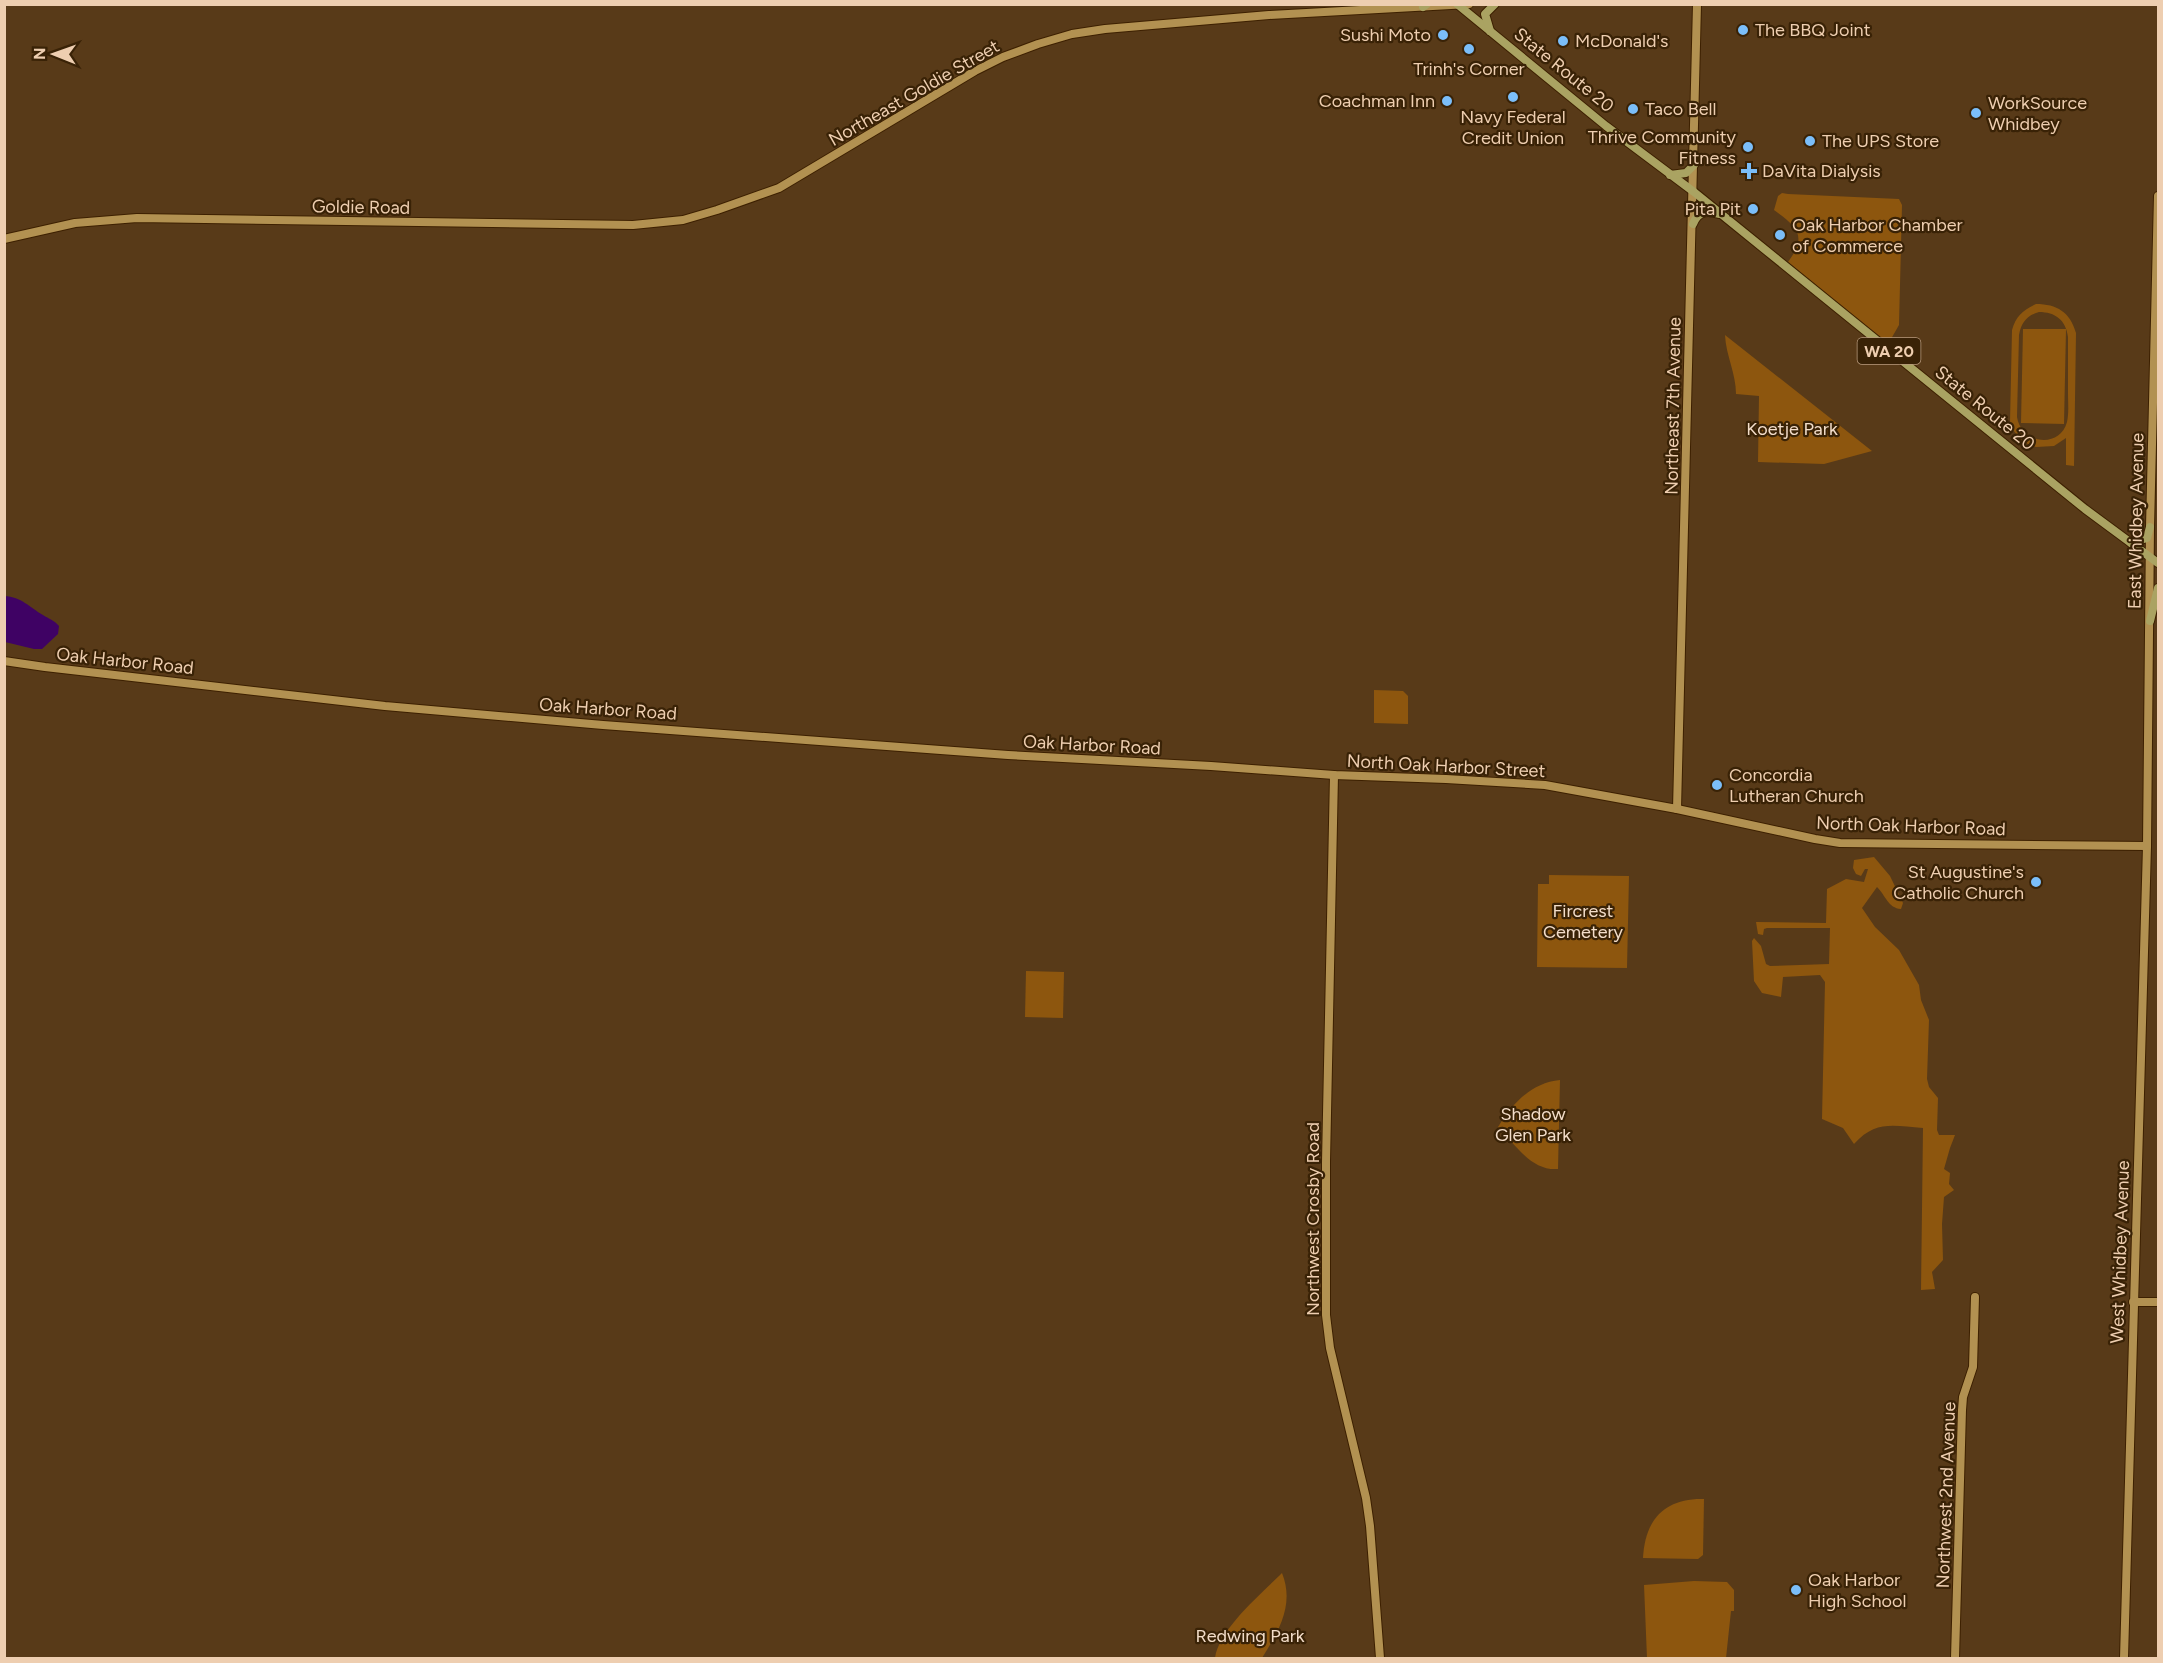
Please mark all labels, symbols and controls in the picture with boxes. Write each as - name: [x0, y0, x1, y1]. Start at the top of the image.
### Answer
- place label: The BBQ Joint: [1755, 19, 1871, 41]
- street label: State Route 20: [1510, 23, 1618, 117]
- marker: The BBQ Joint: [1736, 23, 1750, 37]
- north arrow: [24, 24, 84, 84]
- place label: Sushi Moto: [1340, 24, 1431, 46]
- marker: Sushi Moto: [1436, 28, 1450, 42]
- place label: McDonald's: [1575, 30, 1669, 52]
- marker: McDonald's: [1556, 34, 1570, 48]
- street label: Northeast Goldie Street: [825, 35, 1003, 151]
- marker: Trinh's Corner: [1462, 42, 1476, 56]
- text: N: [30, 47, 49, 60]
- place label: Trinh's Corner: [1413, 58, 1525, 80]
- place label: Coachman Inn: [1319, 90, 1435, 112]
- marker: Navy Federal Credit Union: [1506, 90, 1520, 104]
- place label: WorkSource Whidbey: [1988, 92, 2087, 135]
- marker: Coachman Inn: [1440, 94, 1454, 108]
- place label: Taco Bell: [1645, 98, 1716, 120]
- marker: Taco Bell: [1626, 102, 1640, 116]
- place label: Navy Federal Credit Union: [1460, 106, 1566, 149]
- marker: WorkSource Whidbey: [1969, 106, 1983, 120]
- place label: Thrive Community Fitness: [1588, 126, 1737, 169]
- place label: The UPS Store: [1822, 130, 1939, 152]
- marker: The UPS Store: [1803, 134, 1817, 148]
- marker: Thrive Community Fitness: [1741, 140, 1755, 154]
- place label: DaVita Dialysis: [1762, 160, 1881, 182]
- marker: DaVita Dialysis: [1740, 162, 1758, 180]
- street label: Goldie Road: [312, 195, 410, 219]
- place label: Pita Pit: [1685, 198, 1741, 220]
- marker: Pita Pit: [1746, 202, 1760, 216]
- place label: Oak Harbor Chamber of Commerce: [1792, 214, 1963, 257]
- marker: Oak Harbor Chamber of Commerce: [1773, 228, 1787, 242]
- street label: Northeast 7th Avenue: [1660, 317, 1686, 495]
- road number: WA 20: [1858, 338, 1920, 364]
- street label: State Route 20: [1931, 361, 2039, 455]
- park label: Koetje Park: [1746, 418, 1838, 440]
- street label: East Whidbey Avenue: [2123, 432, 2149, 609]
- street label: Oak Harbor Road: [55, 643, 195, 679]
- street label: Oak Harbor Road: [538, 693, 678, 725]
- street label: Oak Harbor Road: [1022, 730, 1162, 760]
- street label: North Oak Harbor Street: [1346, 750, 1546, 782]
- place label: Concordia Lutheran Church: [1729, 764, 1864, 807]
- marker: Concordia Lutheran Church: [1710, 778, 1724, 792]
- street label: North Oak Harbor Road: [1816, 812, 2006, 840]
- place label: St Augustine's Catholic Church: [1893, 861, 2024, 904]
- marker: St Augustine's Catholic Church: [2029, 875, 2043, 889]
- park label: Fircrest Cemetery: [1543, 900, 1624, 943]
- park label: Shadow Glen Park: [1495, 1103, 1571, 1146]
- street label: Northwest Crosby Road: [1302, 1122, 1324, 1316]
- street label: West Whidbey Avenue: [2106, 1160, 2134, 1344]
- street label: Northwest 2nd Avenue: [1932, 1401, 1960, 1589]
- place label: Oak Harbor High School: [1808, 1569, 1906, 1612]
- marker: Oak Harbor High School: [1789, 1583, 1803, 1597]
- park label: Redwing Park: [1195, 1625, 1305, 1647]

